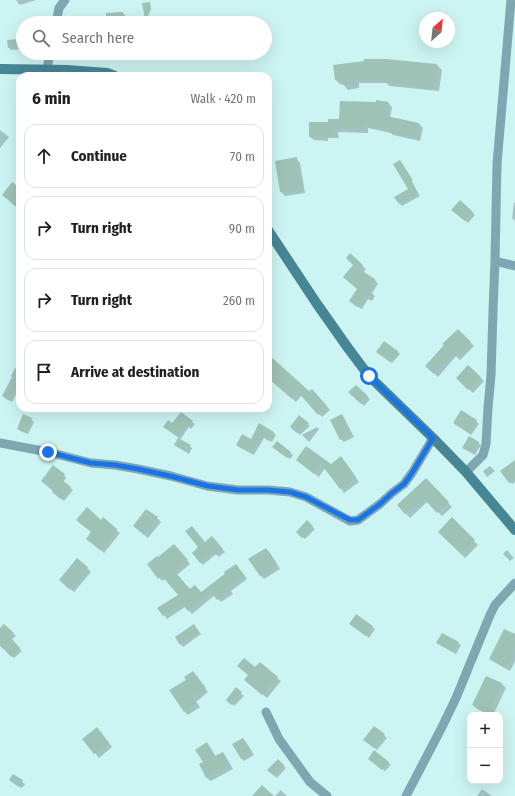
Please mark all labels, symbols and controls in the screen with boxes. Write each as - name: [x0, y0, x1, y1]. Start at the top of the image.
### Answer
- north arrow: [419, 12, 455, 48]
- search box: [16, 16, 272, 60]
- icon: search: [30, 27, 52, 49]
- text: Search here: [62, 29, 134, 47]
- text: 6 min: [32, 88, 71, 109]
- text: Walk · 420 m: [190, 91, 256, 106]
- icon: ahead: [33, 145, 55, 167]
- text: Continue: [71, 147, 127, 165]
- text: 70 m: [230, 149, 255, 164]
- icon: right: [33, 217, 55, 239]
- text: Turn right: [71, 219, 132, 237]
- text: 90 m: [229, 221, 255, 236]
- icon: right: [33, 289, 55, 311]
- text: Turn right: [71, 291, 132, 309]
- text: 260 m: [223, 293, 255, 308]
- icon: arrive: [33, 361, 55, 383]
- text: Arrive at destination: [71, 363, 199, 381]
- route start: [360, 367, 378, 385]
- route end: [39, 443, 57, 461]
- map controls: [467, 712, 503, 784]
- button: +: [467, 712, 503, 748]
- button: −: [467, 748, 503, 784]

